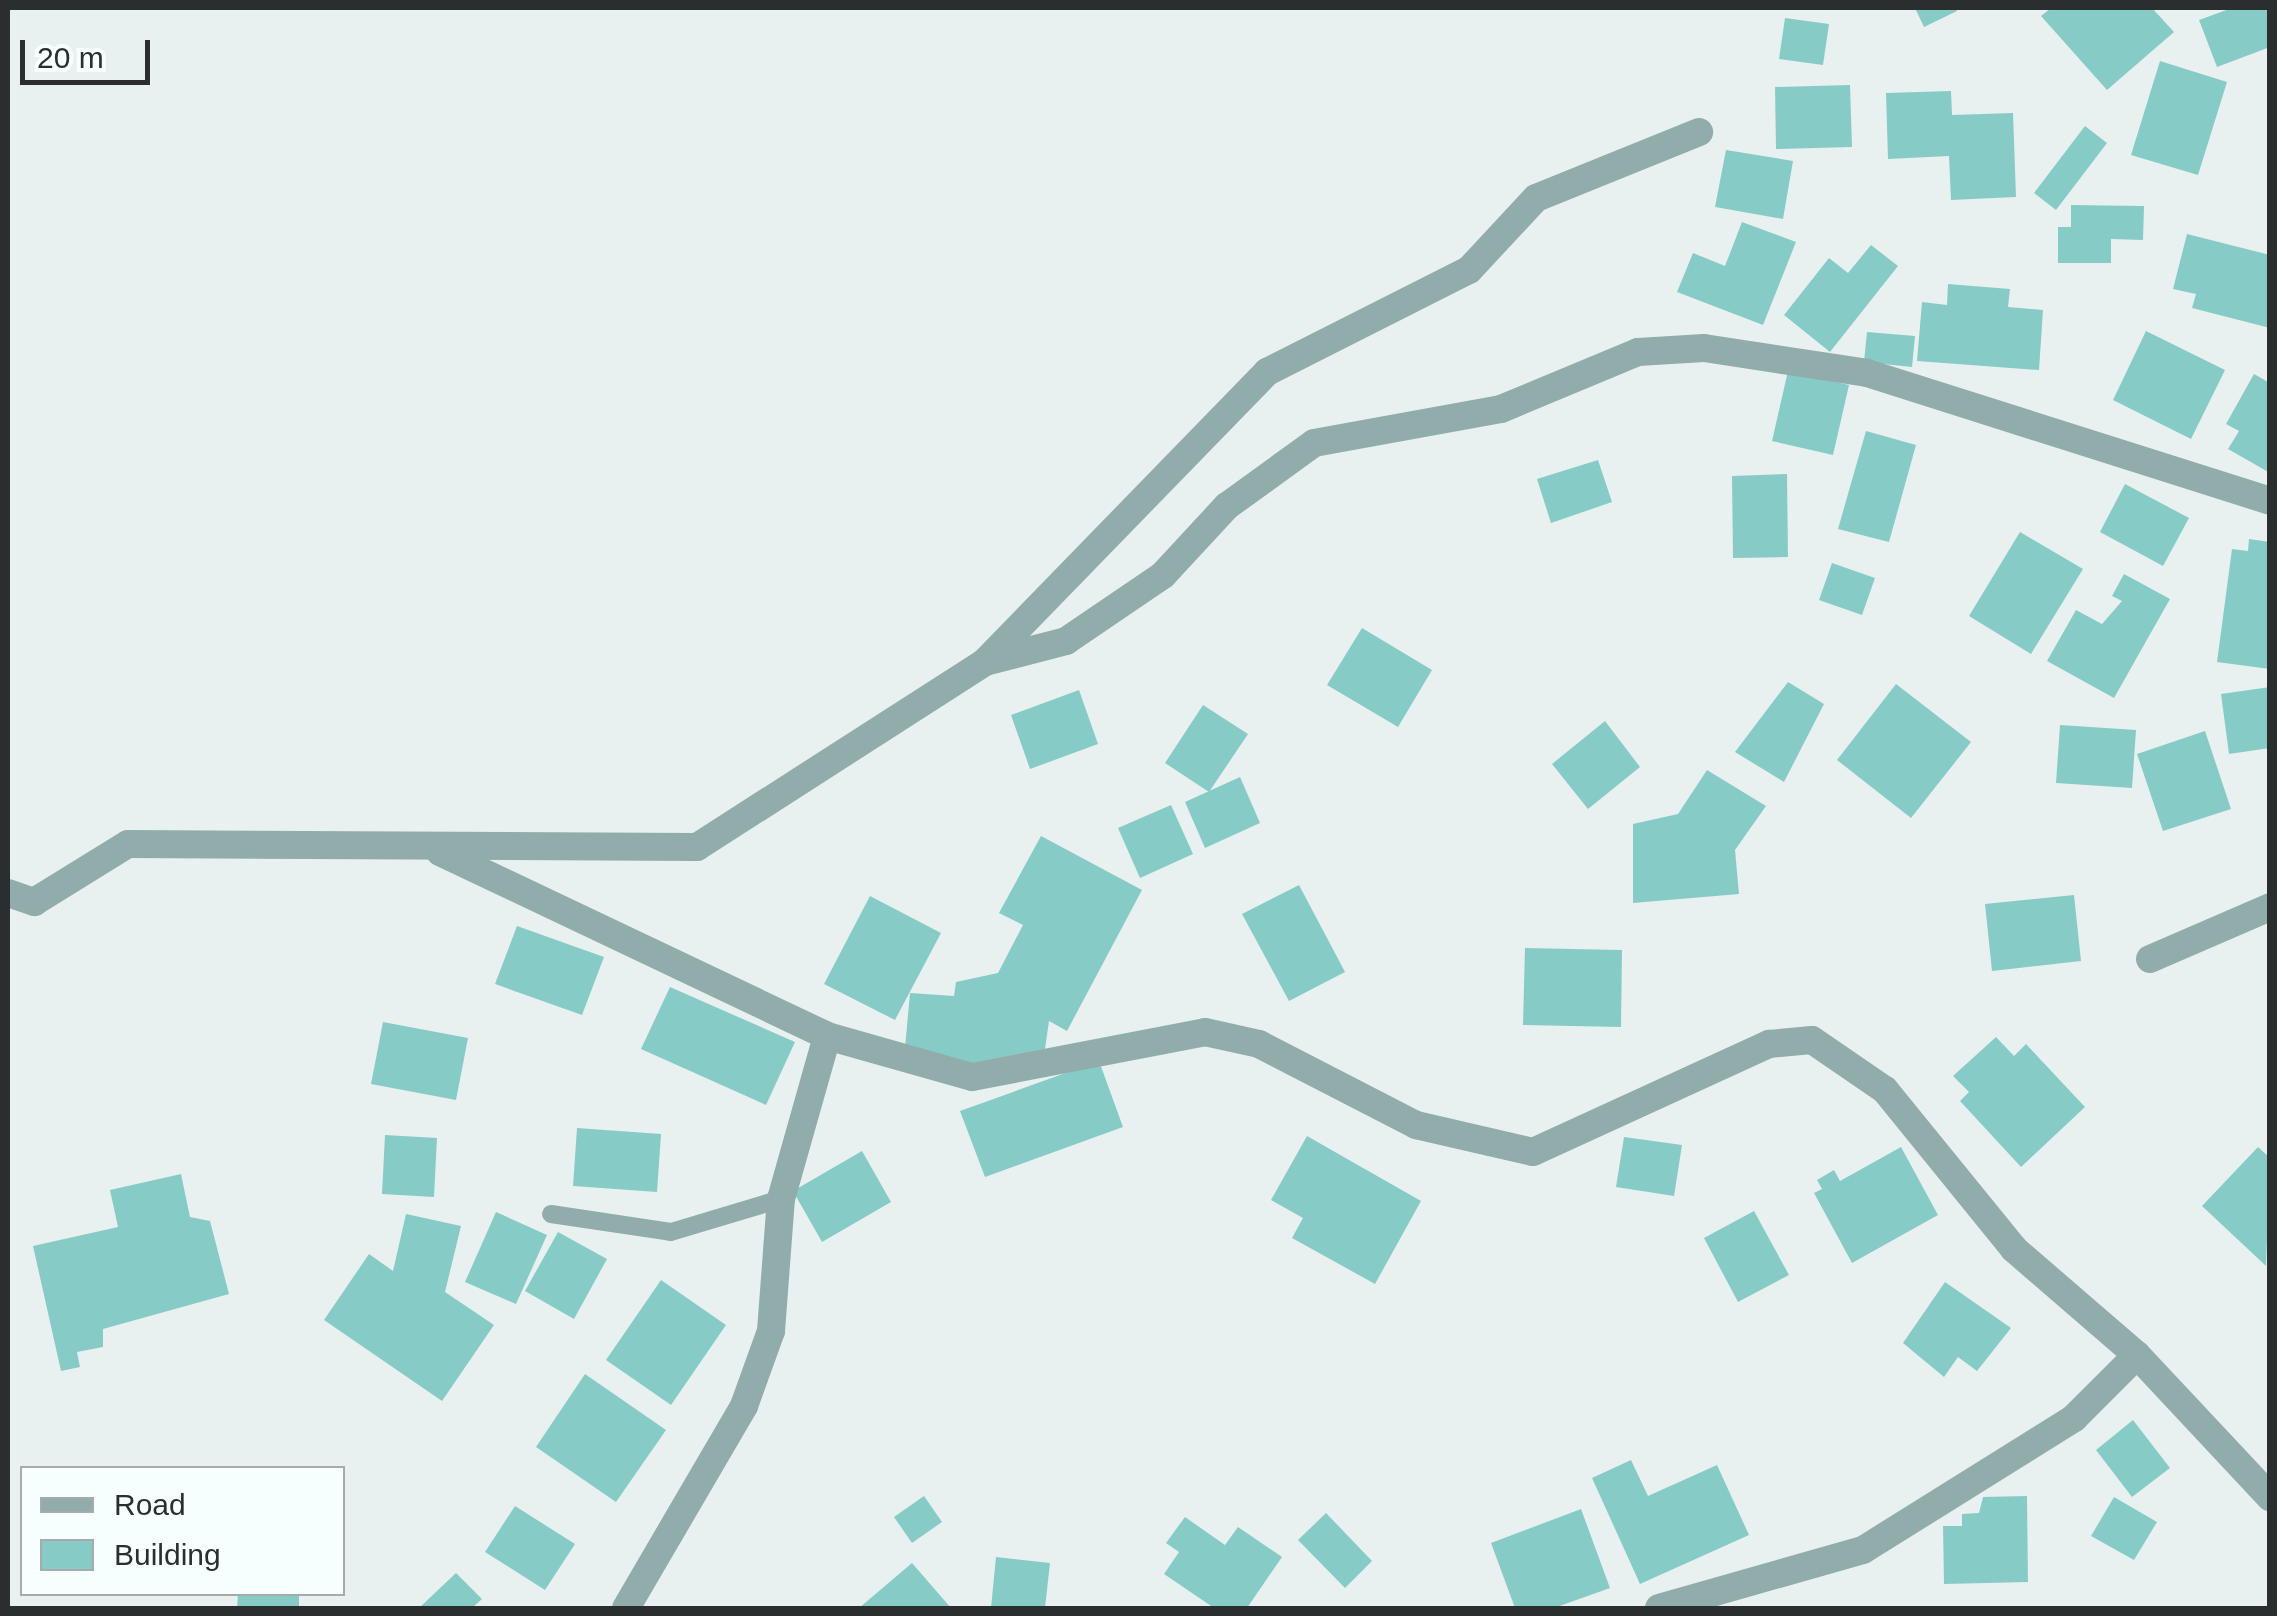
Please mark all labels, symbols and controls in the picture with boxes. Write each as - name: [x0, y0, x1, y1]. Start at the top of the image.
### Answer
- scale bar: [25, 20, 155, 82]
- text: 20 m: [37, 41, 104, 74]
- legend: [20, 1466, 345, 1596]
- text: Road: [114, 1488, 186, 1521]
- text: Building: [114, 1538, 221, 1571]

